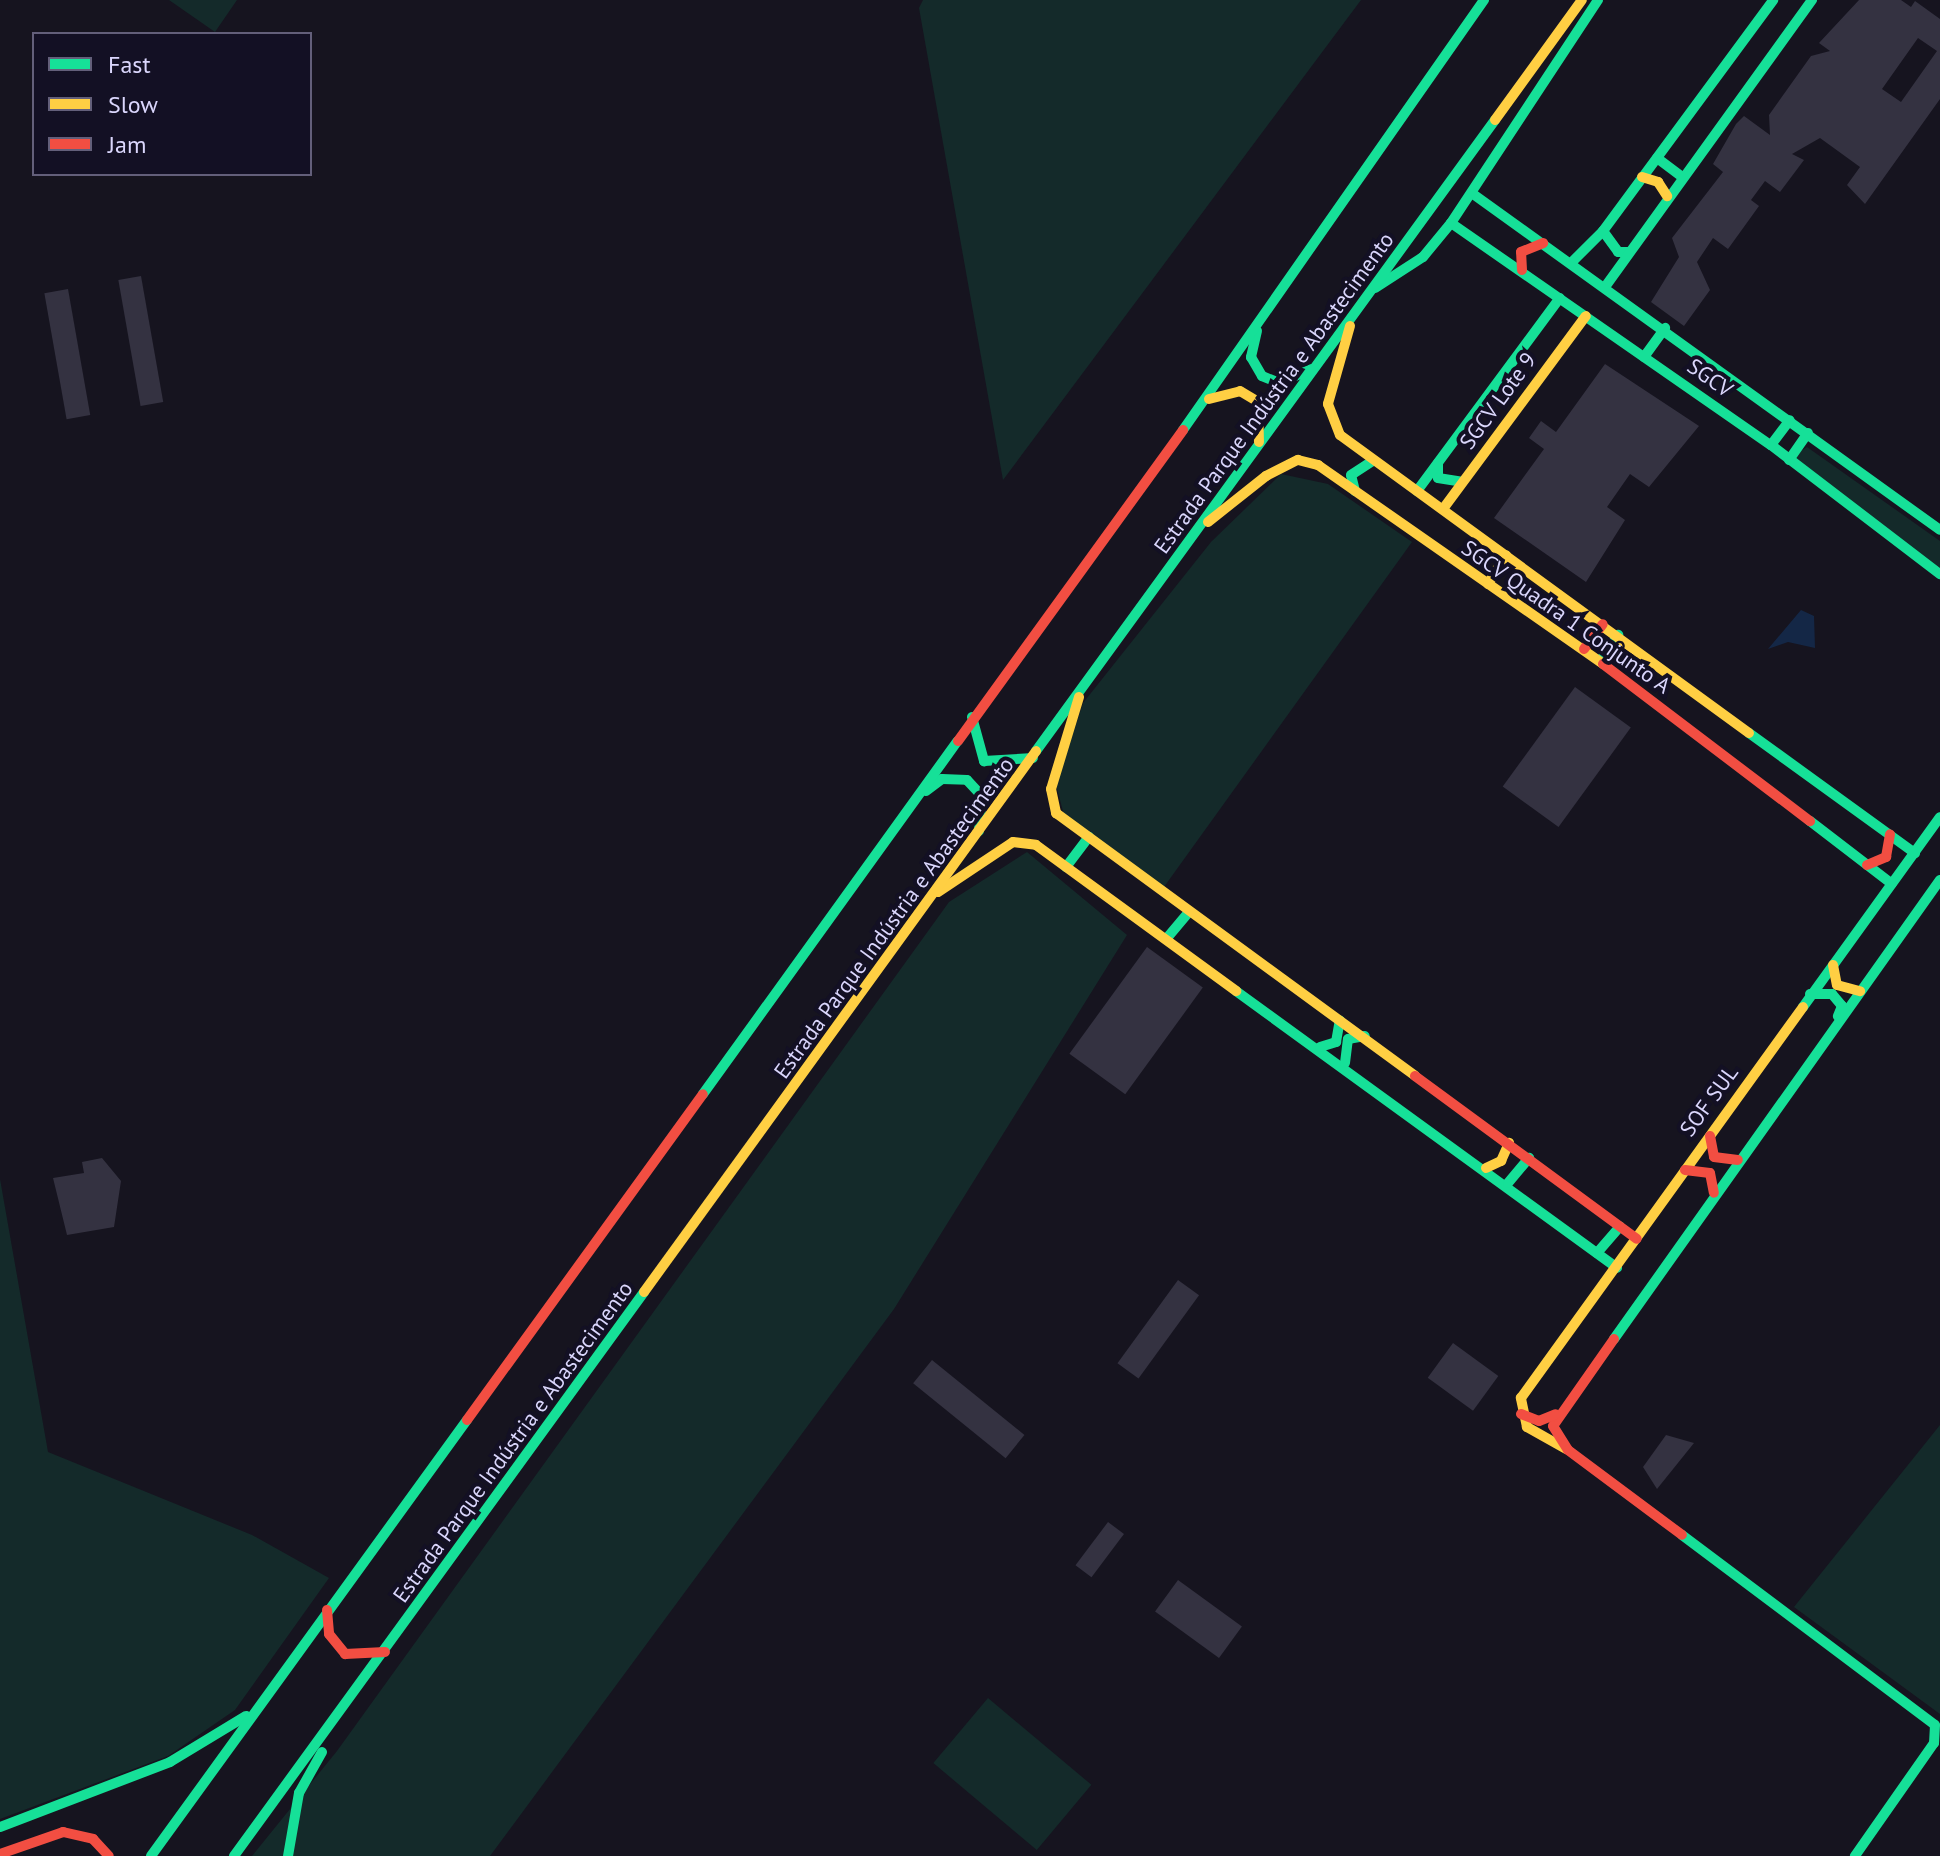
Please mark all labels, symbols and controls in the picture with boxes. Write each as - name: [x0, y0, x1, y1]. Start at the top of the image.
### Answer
- legend: [32, 32, 312, 176]
- text: Fast: [108, 49, 151, 80]
- text: Slow: [108, 89, 158, 120]
- text: Jam: [108, 129, 146, 160]
- street label: Estrada Parque Indústria e Abastecimento: [1148, 227, 1400, 559]
- street label: SGCV Lote 9: [1454, 347, 1542, 455]
- street label: SGCV: [1682, 353, 1738, 403]
- street label: SGCV Quadra 1 Conjunto A: [1456, 534, 1676, 700]
- street label: Estrada Parque Indústria e Abastecimento: [768, 752, 1020, 1084]
- street label: SOF SUL: [1674, 1060, 1744, 1142]
- street label: Estrada Parque Indústria e Abastecimento: [387, 1276, 639, 1608]

